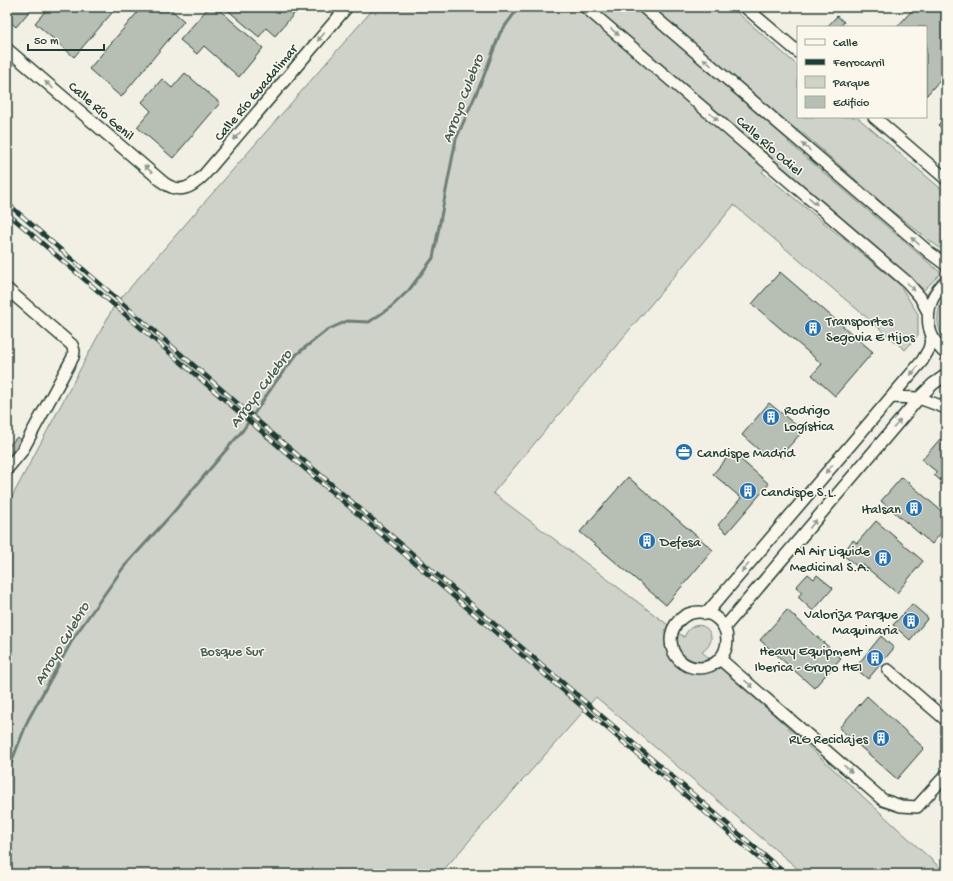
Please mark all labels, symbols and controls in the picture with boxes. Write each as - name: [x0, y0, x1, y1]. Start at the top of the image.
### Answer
- scale bar: [28, 26, 104, 52]
- legend: [797, 26, 927, 118]
- one-way arrow: [610, 28, 620, 37]
- one-way arrow: [317, 31, 326, 42]
- text: 50 m: [34, 35, 59, 49]
- text: Calle: [833, 37, 858, 51]
- street label: Calle Río Guadalimar: [212, 41, 303, 145]
- water label: Arroyo Culebro: [439, 51, 489, 145]
- text: Ferrocarril: [832, 57, 885, 71]
- one-way arrow: [702, 58, 713, 67]
- text: Parque: [832, 77, 870, 91]
- street label: Calle Río Genil: [64, 79, 137, 145]
- one-way arrow: [44, 80, 54, 89]
- text: Edificio: [833, 97, 869, 111]
- one-way arrow: [709, 112, 719, 121]
- street label: Calle Río Odiel: [731, 113, 805, 181]
- one-way arrow: [233, 130, 242, 141]
- one-way arrow: [801, 143, 811, 152]
- one-way arrow: [142, 165, 153, 174]
- one-way arrow: [807, 197, 818, 206]
- one-way arrow: [910, 236, 921, 245]
- one-way arrow: [906, 282, 915, 292]
- place label: Transportes Segovia E Hijos: [825, 314, 916, 347]
- building icon: Transportes Segovia E Hijos: [803, 318, 823, 338]
- water label: Arroyo Culebro: [226, 346, 298, 432]
- one-way arrow: [910, 365, 919, 376]
- place label: Rodrigo Logística: [784, 403, 835, 436]
- building icon: Rodrigo Logística: [761, 407, 781, 427]
- one-way arrow: [892, 419, 901, 430]
- office icon: Candispe Madrid: [674, 442, 694, 462]
- place label: Candispe Madrid: [697, 446, 797, 463]
- one-way arrow: [825, 464, 834, 475]
- building icon: Candispe S.L.: [738, 481, 758, 501]
- place label: Candispe S.L.: [761, 485, 837, 502]
- building icon: Italsan: [904, 498, 924, 518]
- place label: Italsan: [861, 502, 901, 519]
- one-way arrow: [808, 518, 817, 529]
- building icon: Defesa: [637, 531, 657, 551]
- place label: Defesa: [659, 535, 702, 552]
- place label: Al Air Liquide Medicinal S.A.: [790, 544, 871, 577]
- building icon: Al Air Liquide Medicinal S.A.: [873, 548, 893, 568]
- one-way arrow: [741, 564, 750, 573]
- water label: Arroyo Culebro: [31, 598, 95, 689]
- place label: Valoriza Parque Maquinaria: [803, 607, 899, 640]
- building icon: Valoriza Parque Maquinaria: [901, 611, 921, 631]
- park label: Bosque Sur: [199, 644, 265, 661]
- place label: Heavy Equipment Iberica - Grupo HEI: [755, 644, 863, 677]
- building icon: Heavy Equipment Iberica - Grupo HEI: [865, 648, 885, 668]
- one-way arrow: [744, 680, 755, 689]
- building icon: RLG Reciclajes: [871, 728, 891, 748]
- place label: RLG Reciclajes: [789, 732, 869, 749]
- one-way arrow: [842, 765, 853, 774]

